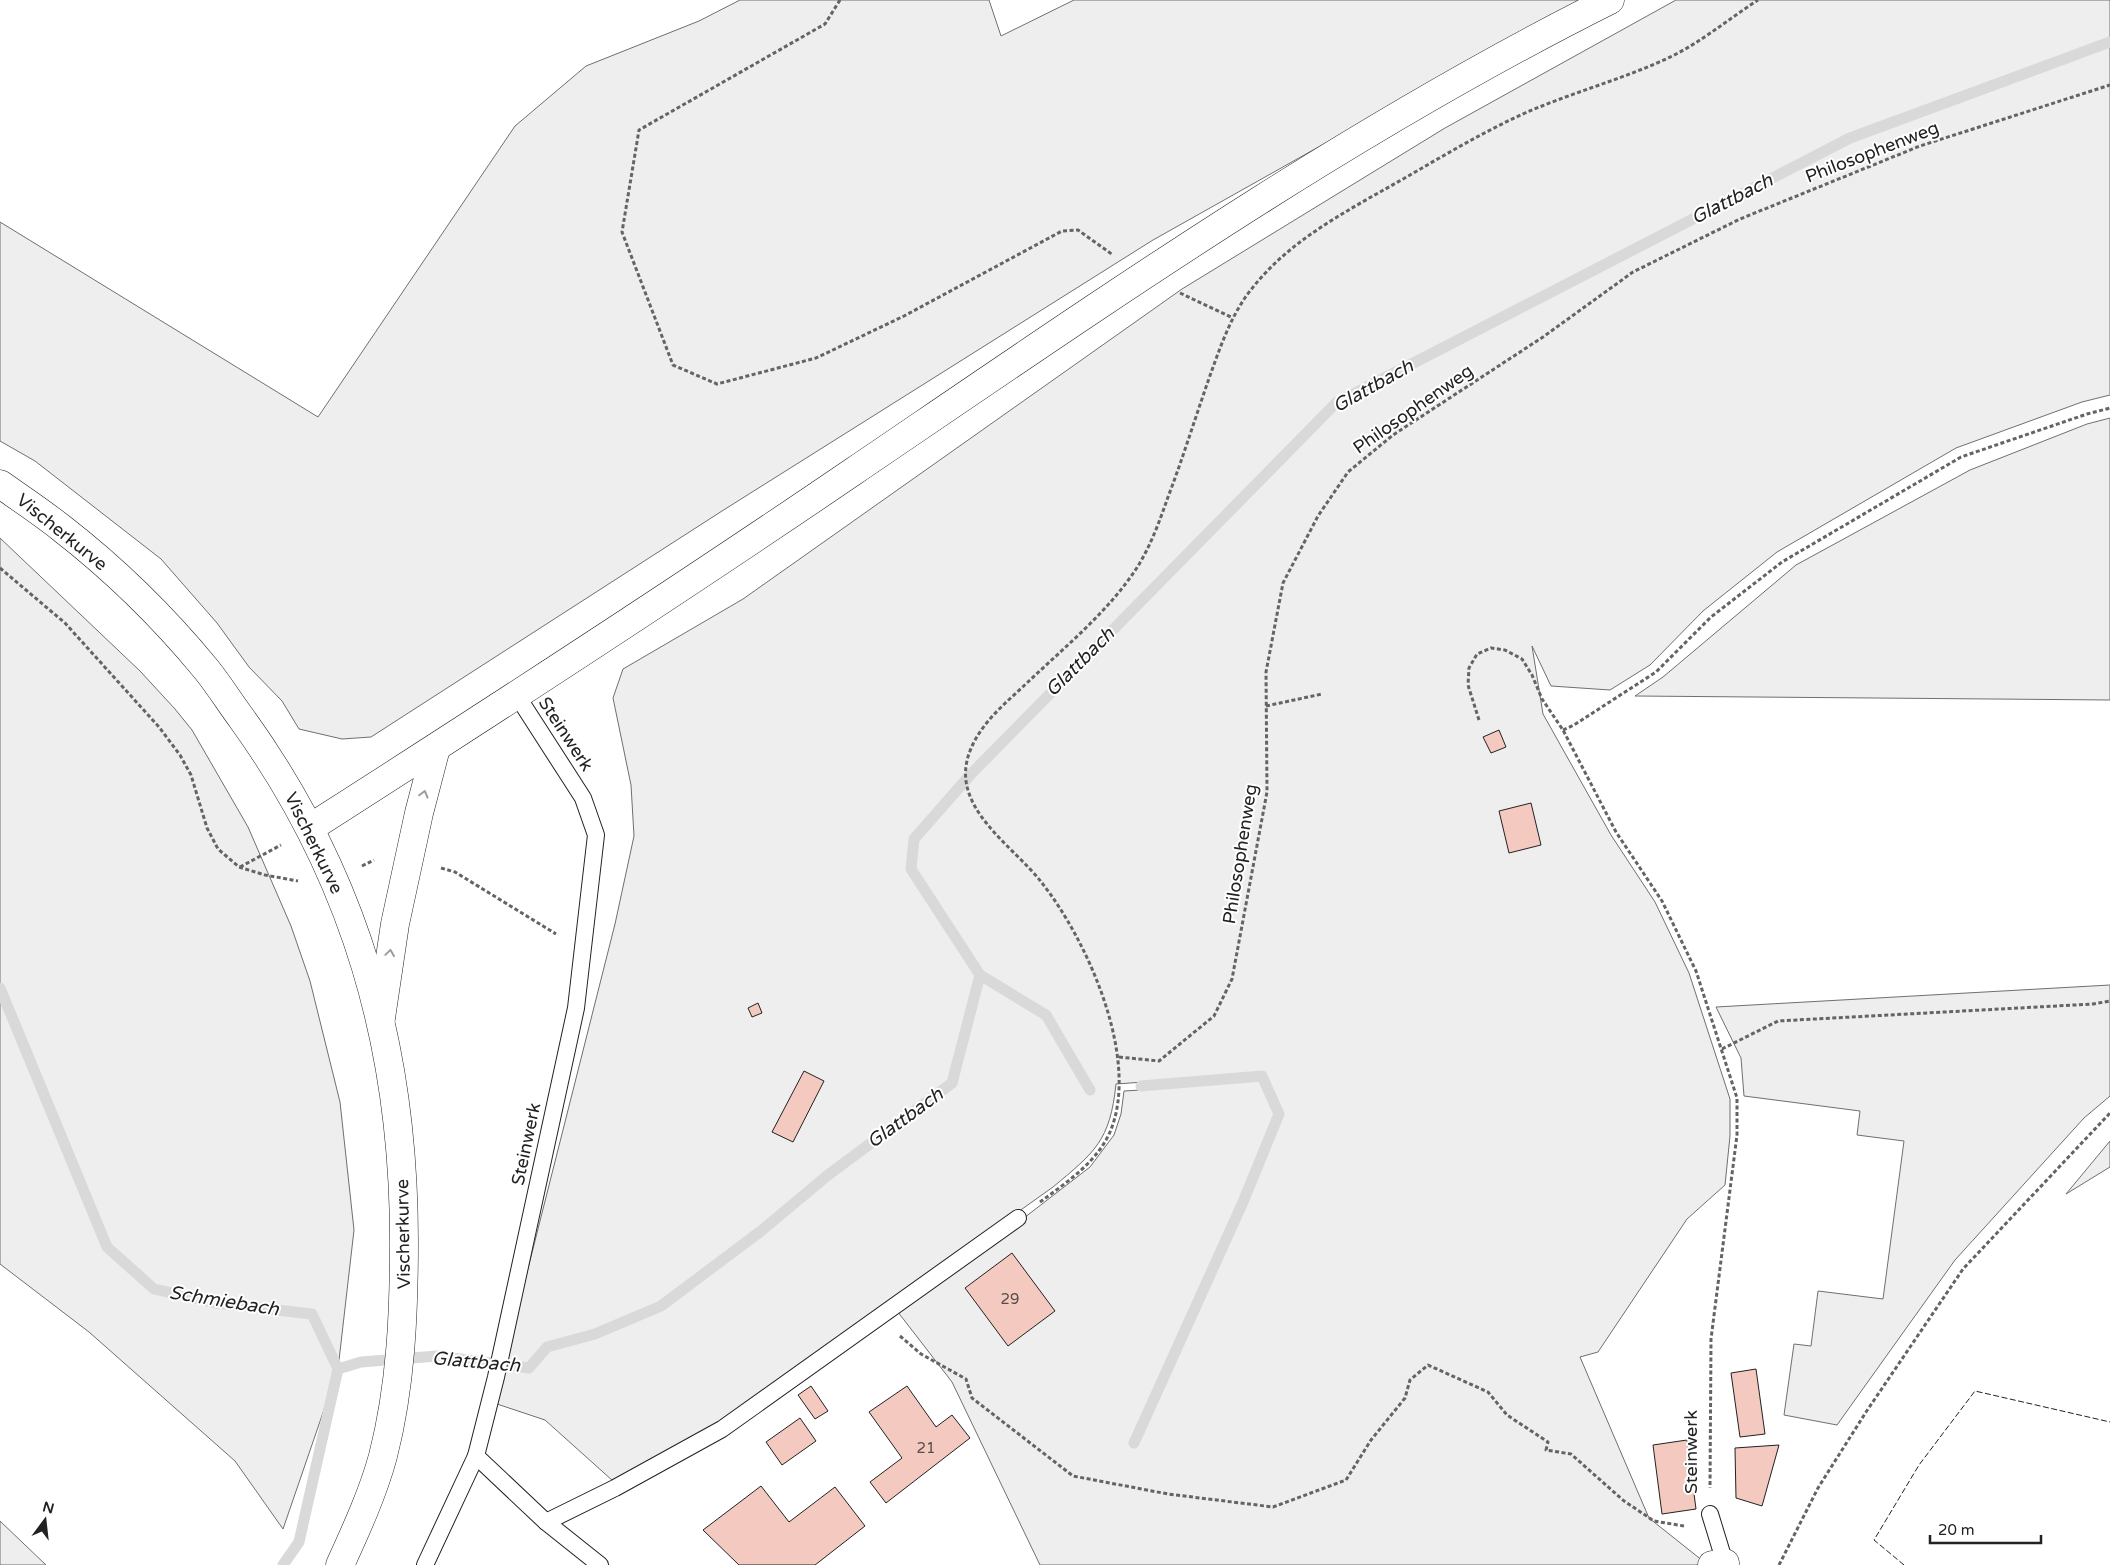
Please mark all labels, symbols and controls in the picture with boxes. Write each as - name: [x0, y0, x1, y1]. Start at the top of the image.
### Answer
- street label: Philosophenweg: [1802, 116, 1942, 188]
- water label: Glattbach: [1688, 169, 1777, 229]
- water label: Glattbach: [1329, 355, 1417, 417]
- street label: Philosophenweg: [1349, 359, 1477, 459]
- street label: Vischerkurve: [12, 489, 112, 575]
- water label: Glattbach: [1041, 623, 1119, 701]
- street label: Steinwerk: [534, 693, 598, 775]
- street label: Philosophenweg: [1218, 782, 1262, 926]
- street label: Vischerkurve: [280, 789, 348, 897]
- one-way arrow: [418, 789, 429, 798]
- one-way arrow: [385, 948, 395, 957]
- water label: Glattbach: [863, 1083, 948, 1153]
- street label: Steinwerk: [507, 1100, 546, 1187]
- street label: Vischerkurve: [391, 1179, 415, 1289]
- water label: Schmiebach: [168, 1281, 281, 1321]
- house number: 29: [1001, 1290, 1019, 1308]
- water label: Glattbach: [431, 1347, 521, 1377]
- street label: Steinwerk: [1680, 1410, 1702, 1494]
- house number: 21: [917, 1439, 935, 1457]
- north arrow: [20, 1495, 70, 1545]
- text: N: [41, 1498, 56, 1518]
- scale bar: [1930, 1512, 2041, 1544]
- text: 20 m: [1938, 1521, 1975, 1539]

